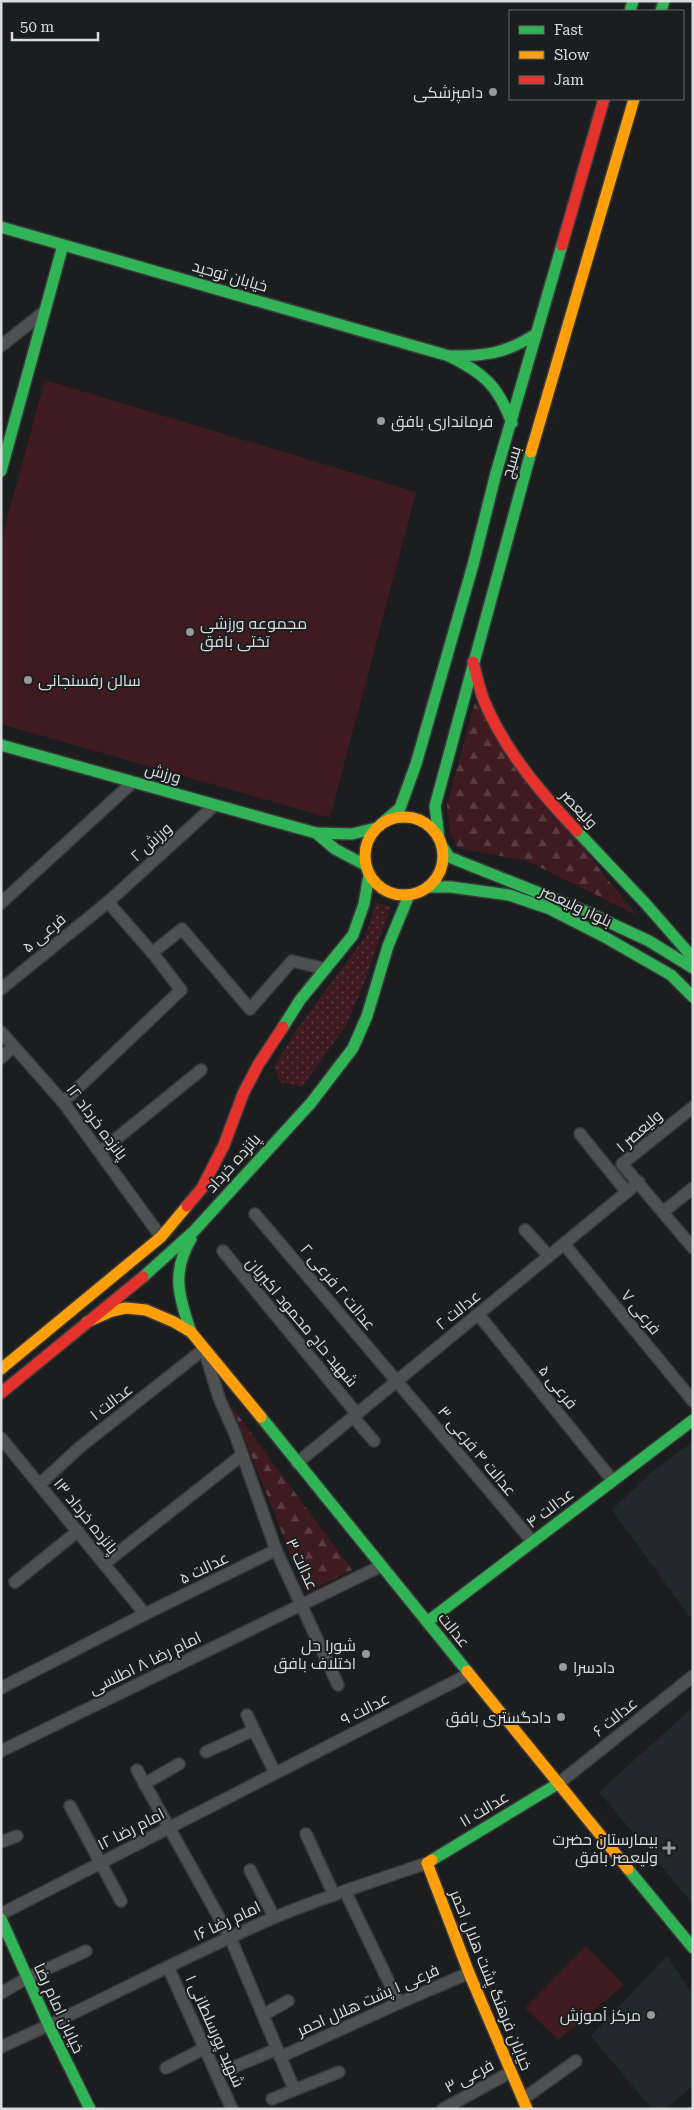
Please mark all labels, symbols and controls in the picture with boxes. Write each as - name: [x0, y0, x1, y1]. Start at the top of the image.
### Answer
- scale bar: [12, 10, 99, 42]
- legend: [509, 10, 684, 100]
- text: 50 m: [20, 18, 55, 36]
- text: Fast: [554, 21, 584, 39]
- text: Slow: [554, 46, 590, 64]
- text: Jam: [554, 71, 584, 89]
- place label: دامپزشکی: [413, 83, 483, 104]
- marker: دامپزشکی: [487, 86, 499, 98]
- street label: خیابان توحید: [190, 256, 270, 297]
- place label: فرمانداری بافق: [391, 412, 493, 432]
- marker: فرمانداری بافق: [375, 415, 387, 427]
- street label: بسیج: [497, 444, 527, 481]
- place label: مجموعه ورزشی تختی بافق: [200, 614, 307, 652]
- marker: مجموعه ورزشی تختی بافق: [184, 626, 196, 638]
- place label: سالن رفسنجانی: [38, 671, 141, 691]
- marker: سالن رفسنجانی: [22, 674, 34, 686]
- street label: ورزش: [143, 759, 183, 788]
- street label: ولیعصر: [556, 785, 602, 832]
- street label: ورزش ۲: [126, 819, 176, 866]
- street label: بلوار ولیعصر: [536, 881, 615, 931]
- street label: فرعی ۵: [18, 909, 70, 957]
- street label: پانزده خرداد ۱۲: [61, 1080, 132, 1165]
- street label: ولیعصر ۱: [612, 1106, 666, 1156]
- street label: پانزده خرداد: [202, 1129, 266, 1198]
- street label: عدالت ۲ فرعی ۲: [296, 1240, 380, 1335]
- street label: شهید حاج محمود اکبریان: [241, 1253, 362, 1392]
- street label: عدالت ۲: [432, 1286, 484, 1334]
- street label: فرعی ۷: [616, 1286, 665, 1339]
- street label: فرعی ۵: [534, 1361, 581, 1413]
- street label: عدالت ۱: [86, 1379, 136, 1425]
- street label: عدالت ۴ فرعی ۳: [433, 1402, 520, 1500]
- street label: پانزده خرداد ۱۳: [48, 1474, 123, 1560]
- street label: عدالت ۴: [523, 1484, 577, 1532]
- street label: عدالت ۳: [282, 1535, 322, 1593]
- street label: عدالت ۵: [176, 1548, 232, 1588]
- street label: عدالت: [434, 1609, 474, 1651]
- street label: امام رضا ۸ اطلسی: [86, 1628, 205, 1700]
- place label: شورا حل اختلاف بافق: [274, 1636, 356, 1674]
- marker: شورا حل اختلاف بافق: [360, 1648, 372, 1660]
- place label: دادسرا: [573, 1658, 615, 1677]
- marker: دادسرا: [557, 1661, 569, 1673]
- street label: عدالت ۹: [337, 1689, 393, 1729]
- street label: عدالت ۶: [589, 1693, 641, 1741]
- place label: دادگستری بافق: [446, 1708, 551, 1728]
- marker: دادگستری بافق: [555, 1711, 567, 1723]
- street label: عدالت ۱۱: [456, 1787, 512, 1831]
- street label: امام رضا ۱۲: [94, 1804, 169, 1856]
- place label: بیمارستان حضرت ولیعصر بافق: [553, 1830, 658, 1868]
- marker: بیمارستان حضرت ولیعصر بافق: [662, 1841, 676, 1855]
- street label: خیابان فرهنگ پشت هلال احمر: [444, 1886, 536, 2074]
- street label: امام رضا ۱۶: [190, 1897, 265, 1947]
- street label: خیابان امام رضا: [28, 1960, 88, 2057]
- street label: فرعی ۱ پشت هلال احمر: [293, 1960, 443, 2042]
- street label: شهید پورسلطانی ۱: [180, 1972, 248, 2091]
- place label: مرکز آموزش: [560, 2006, 641, 2026]
- marker: مرکز آموزش: [645, 2009, 657, 2021]
- street label: فرعی ۳: [441, 2055, 497, 2098]

